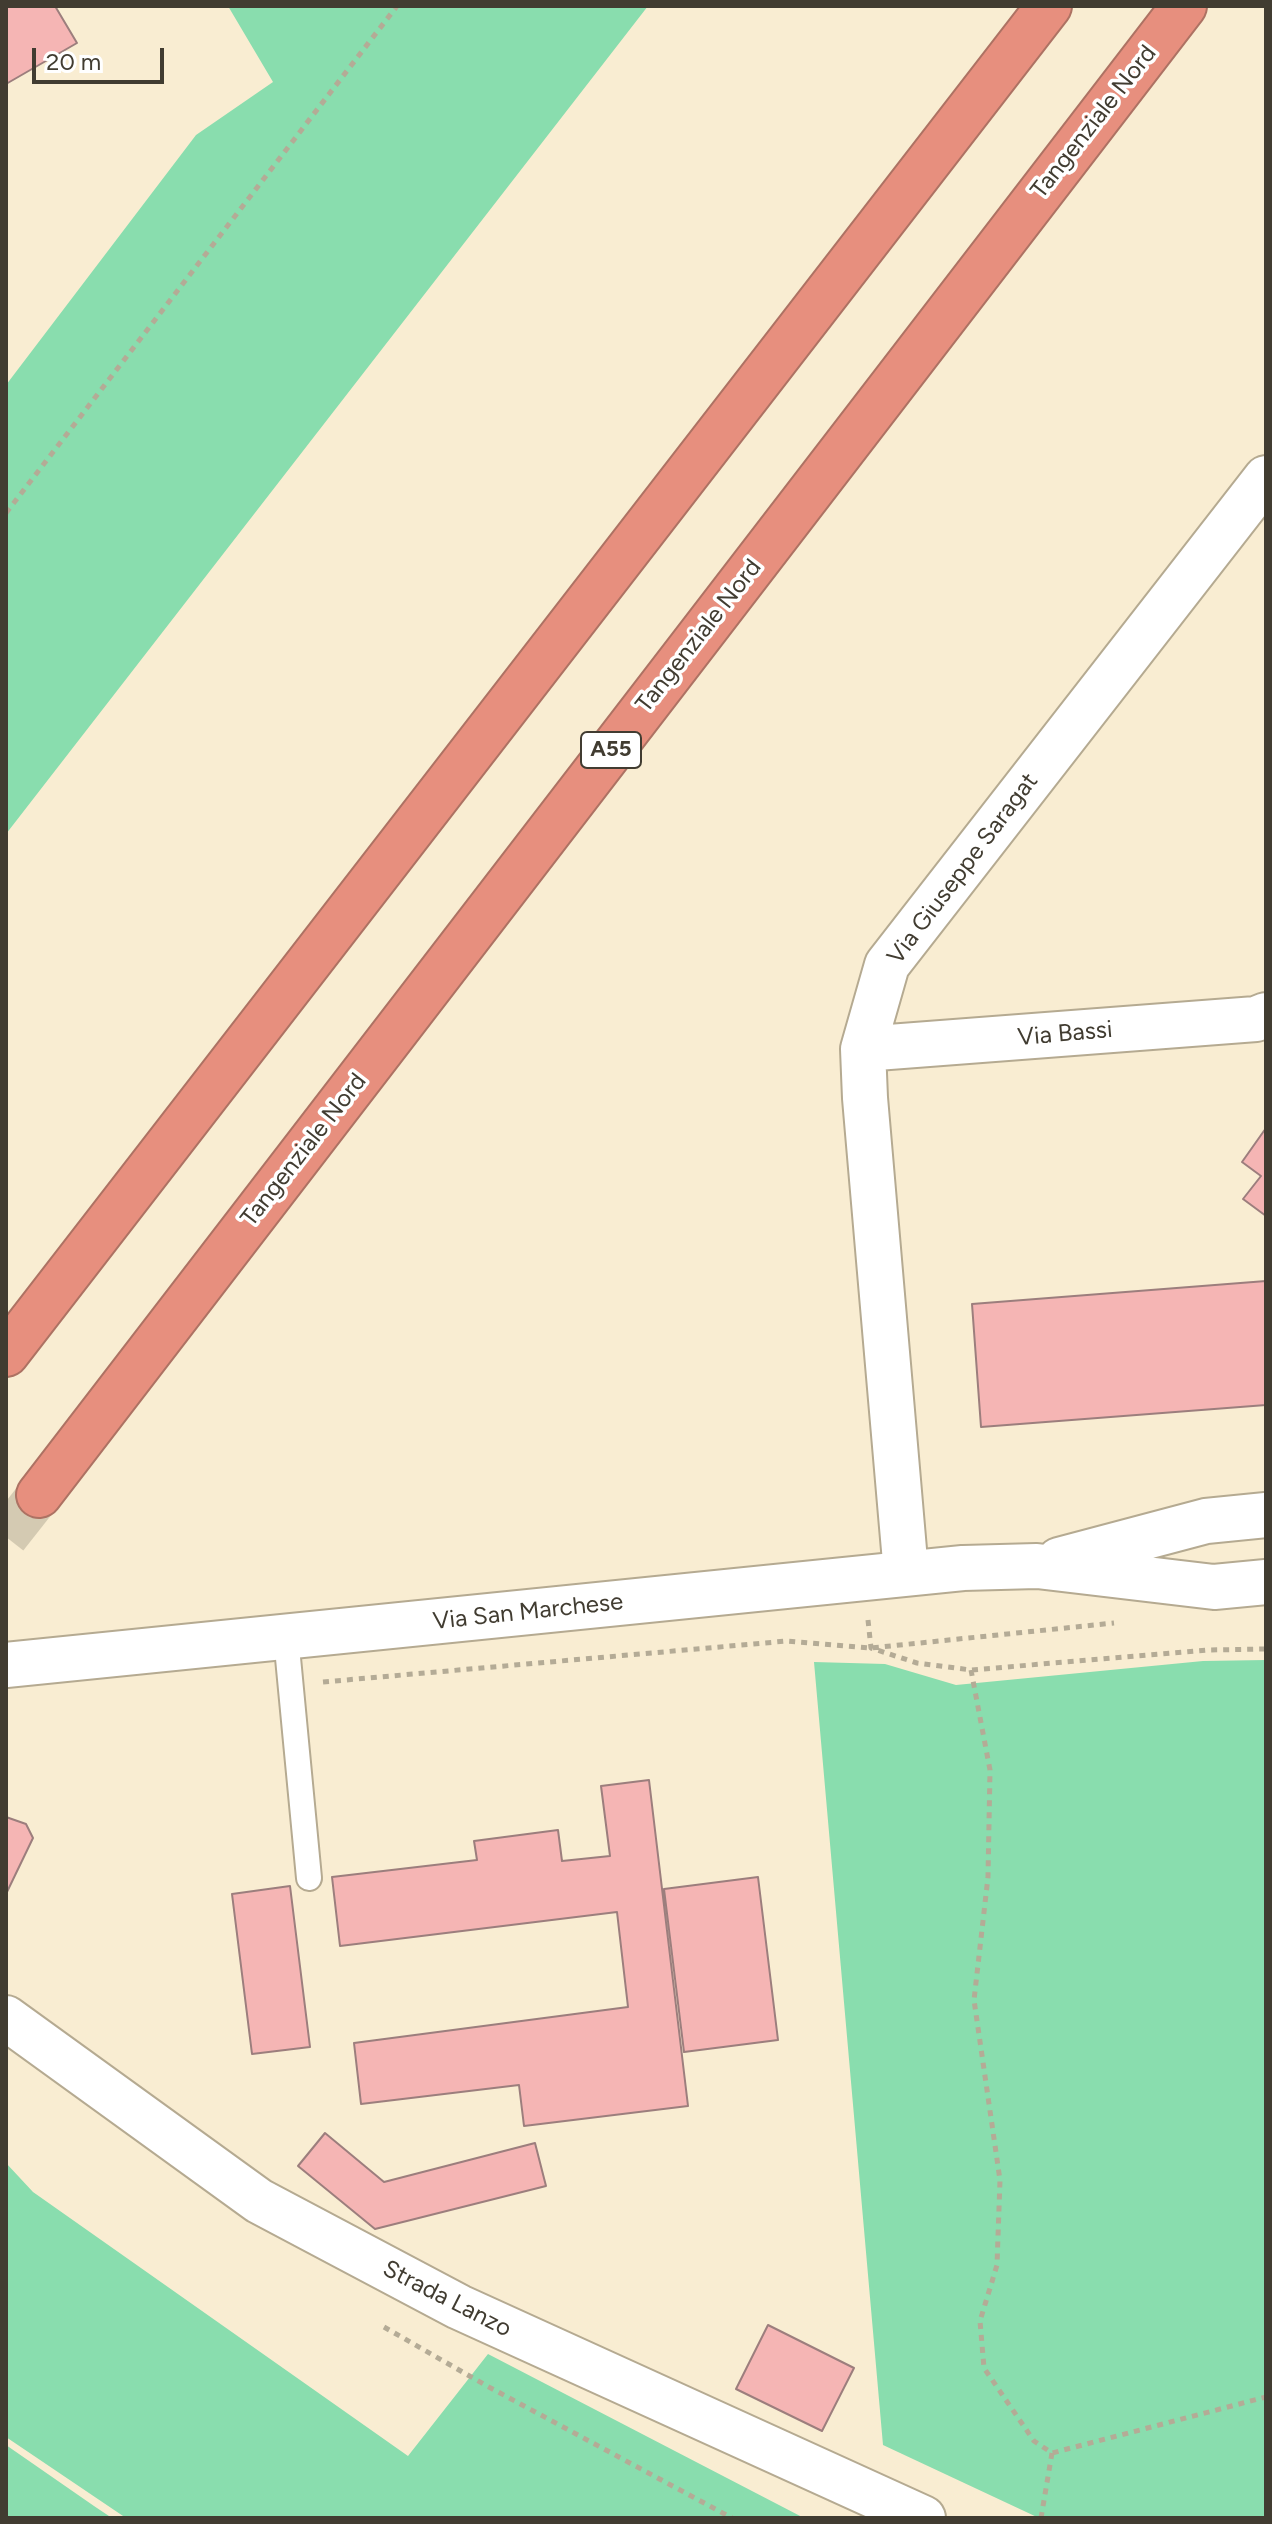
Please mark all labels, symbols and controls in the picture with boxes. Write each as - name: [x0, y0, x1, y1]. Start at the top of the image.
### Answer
- scale bar: [36, 32, 168, 82]
- street label: Tangenziale Nord: [1025, 40, 1163, 204]
- text: 20 m: [46, 47, 101, 76]
- street label: Tangenziale Nord: [630, 554, 768, 718]
- road number: A55: [581, 732, 641, 768]
- street label: Via Giuseppe Saragat: [882, 768, 1044, 970]
- street label: Via Bassi: [1016, 1016, 1114, 1052]
- street label: Tangenziale Nord: [235, 1068, 373, 1232]
- street label: Via San Marchese: [431, 1588, 625, 1636]
- street label: Strada Lanzo: [378, 2254, 516, 2344]

